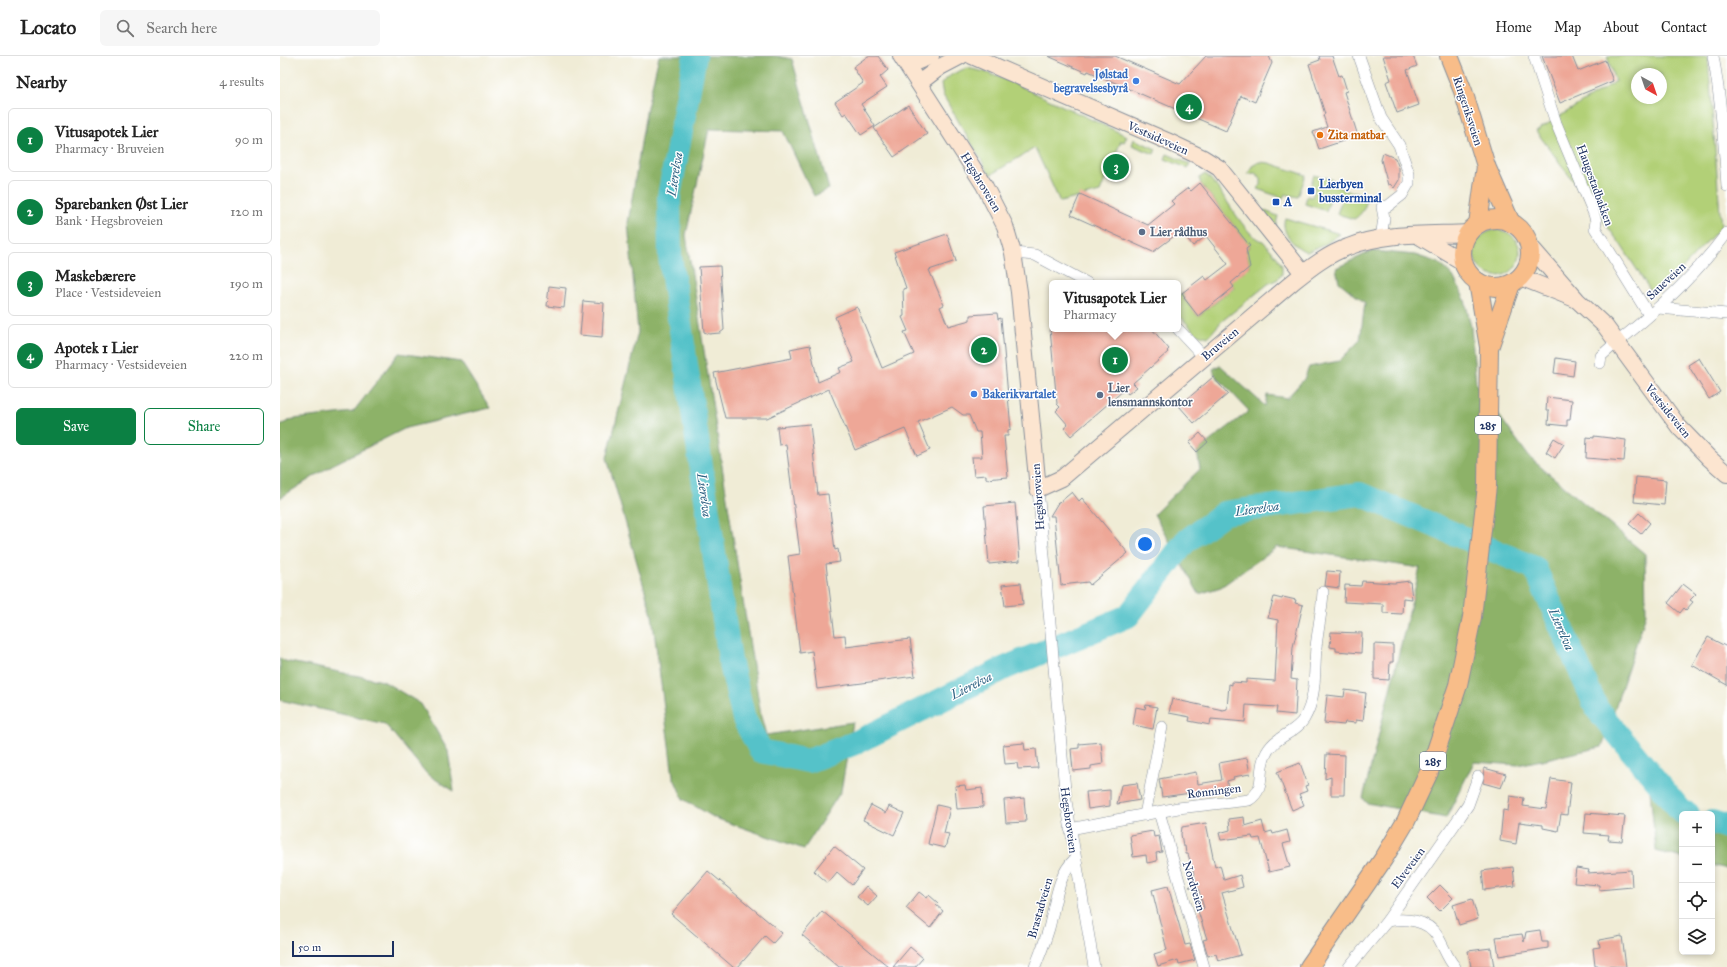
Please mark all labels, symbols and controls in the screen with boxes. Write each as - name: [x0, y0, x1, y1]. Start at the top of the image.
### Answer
- search box: [100, 10, 380, 46]
- text: Locato: [20, 16, 76, 39]
- icon: search: [114, 17, 136, 39]
- text: Search here: [146, 19, 217, 37]
- text: Home: [1495, 19, 1532, 36]
- text: Map: [1554, 19, 1581, 36]
- text: About: [1603, 19, 1639, 36]
- text: Contact: [1661, 19, 1707, 36]
- place label: Jølstad begravelsesbyrå: [1053, 67, 1129, 96]
- north arrow: [1631, 68, 1667, 104]
- text: Nearby: [16, 72, 67, 93]
- text: 4 results: [219, 74, 264, 90]
- street label: Ringeriksveien: [1449, 75, 1486, 148]
- marker: Jølstad begravelsesbyrå: [1131, 76, 1141, 86]
- pin: 4: [1176, 92, 1202, 122]
- street label: Vestsideveien: [1125, 118, 1191, 158]
- text: Vitusapotek Lier: [55, 123, 158, 141]
- place label: Zita matbar: [1328, 128, 1386, 142]
- marker: Zita matbar: [1315, 130, 1325, 140]
- text: 1: [27, 132, 33, 148]
- text: 90 m: [235, 132, 263, 148]
- text: Pharmacy · Bruveien: [55, 141, 164, 157]
- street label: Haugestadbakken: [1573, 142, 1616, 228]
- street label: Hegsbroveien: [957, 150, 1004, 215]
- water label: Lierelva: [663, 151, 686, 198]
- pin: 3: [1103, 152, 1129, 182]
- place label: Lierbyen bussterminal: [1318, 177, 1383, 205]
- marker: Lierbyen bussterminal: [1306, 186, 1316, 196]
- text: Sparebanken Øst Lier: [55, 195, 188, 213]
- place label: A: [1283, 195, 1293, 209]
- marker: A: [1271, 197, 1281, 207]
- text: 2: [27, 204, 33, 220]
- text: 120 m: [230, 204, 263, 220]
- text: Bank · Hegsbroveien: [55, 213, 163, 229]
- place label: Lier rådhus: [1150, 225, 1208, 239]
- marker: Lier rådhus: [1137, 227, 1147, 237]
- street label: Saueveien: [1643, 259, 1689, 303]
- text: Maskebærere: [55, 267, 136, 285]
- text: 3: [27, 276, 33, 292]
- text: 190 m: [230, 276, 263, 292]
- popup: [1049, 280, 1181, 332]
- text: Place · Vestsideveien: [55, 285, 161, 301]
- text: Vitusapotek Lier: [1063, 289, 1167, 307]
- text: Pharmacy: [1063, 307, 1116, 323]
- street label: Bruveien: [1199, 324, 1242, 364]
- pin: 2: [971, 335, 997, 365]
- text: Apotek 1 Lier: [55, 339, 138, 357]
- pin: 1: [1102, 345, 1128, 375]
- text: 4: [26, 348, 34, 364]
- text: 220 m: [229, 348, 263, 364]
- text: Pharmacy · Vestsideveien: [55, 357, 187, 373]
- place label: Lier lensmannskontor: [1107, 381, 1193, 409]
- street label: Vestsideveien: [1641, 381, 1694, 441]
- place label: Bakerikvartalet: [982, 387, 1057, 401]
- marker: Bakerikvartalet: [969, 389, 979, 399]
- marker: Lier lensmannskontor: [1095, 390, 1105, 400]
- button: Save: [16, 408, 136, 445]
- button: Share: [144, 408, 264, 445]
- road number: 285: [1475, 416, 1501, 434]
- street label: Hegsbroveien: [1029, 463, 1048, 531]
- water label: Lierelva: [693, 471, 715, 518]
- water label: Lierelva: [1233, 498, 1280, 520]
- your location: [1135, 534, 1155, 554]
- water label: Lierelva: [1544, 605, 1577, 653]
- water label: Lierelva: [947, 669, 995, 704]
- road number: 285: [1420, 752, 1446, 770]
- street label: Rønningen: [1186, 781, 1242, 802]
- street label: Hegsbroveien: [1056, 786, 1081, 855]
- map controls: [1679, 811, 1715, 955]
- button: +: [1679, 811, 1715, 847]
- street label: Elveveien: [1388, 844, 1428, 891]
- button: −: [1679, 847, 1715, 883]
- street label: Nordveien: [1180, 859, 1208, 913]
- street label: Brastadveien: [1025, 876, 1055, 940]
- button: locate: [1679, 883, 1715, 919]
- button: layers: [1679, 919, 1715, 955]
- scale bar: [292, 939, 394, 958]
- text: 50 m: [298, 941, 321, 954]

